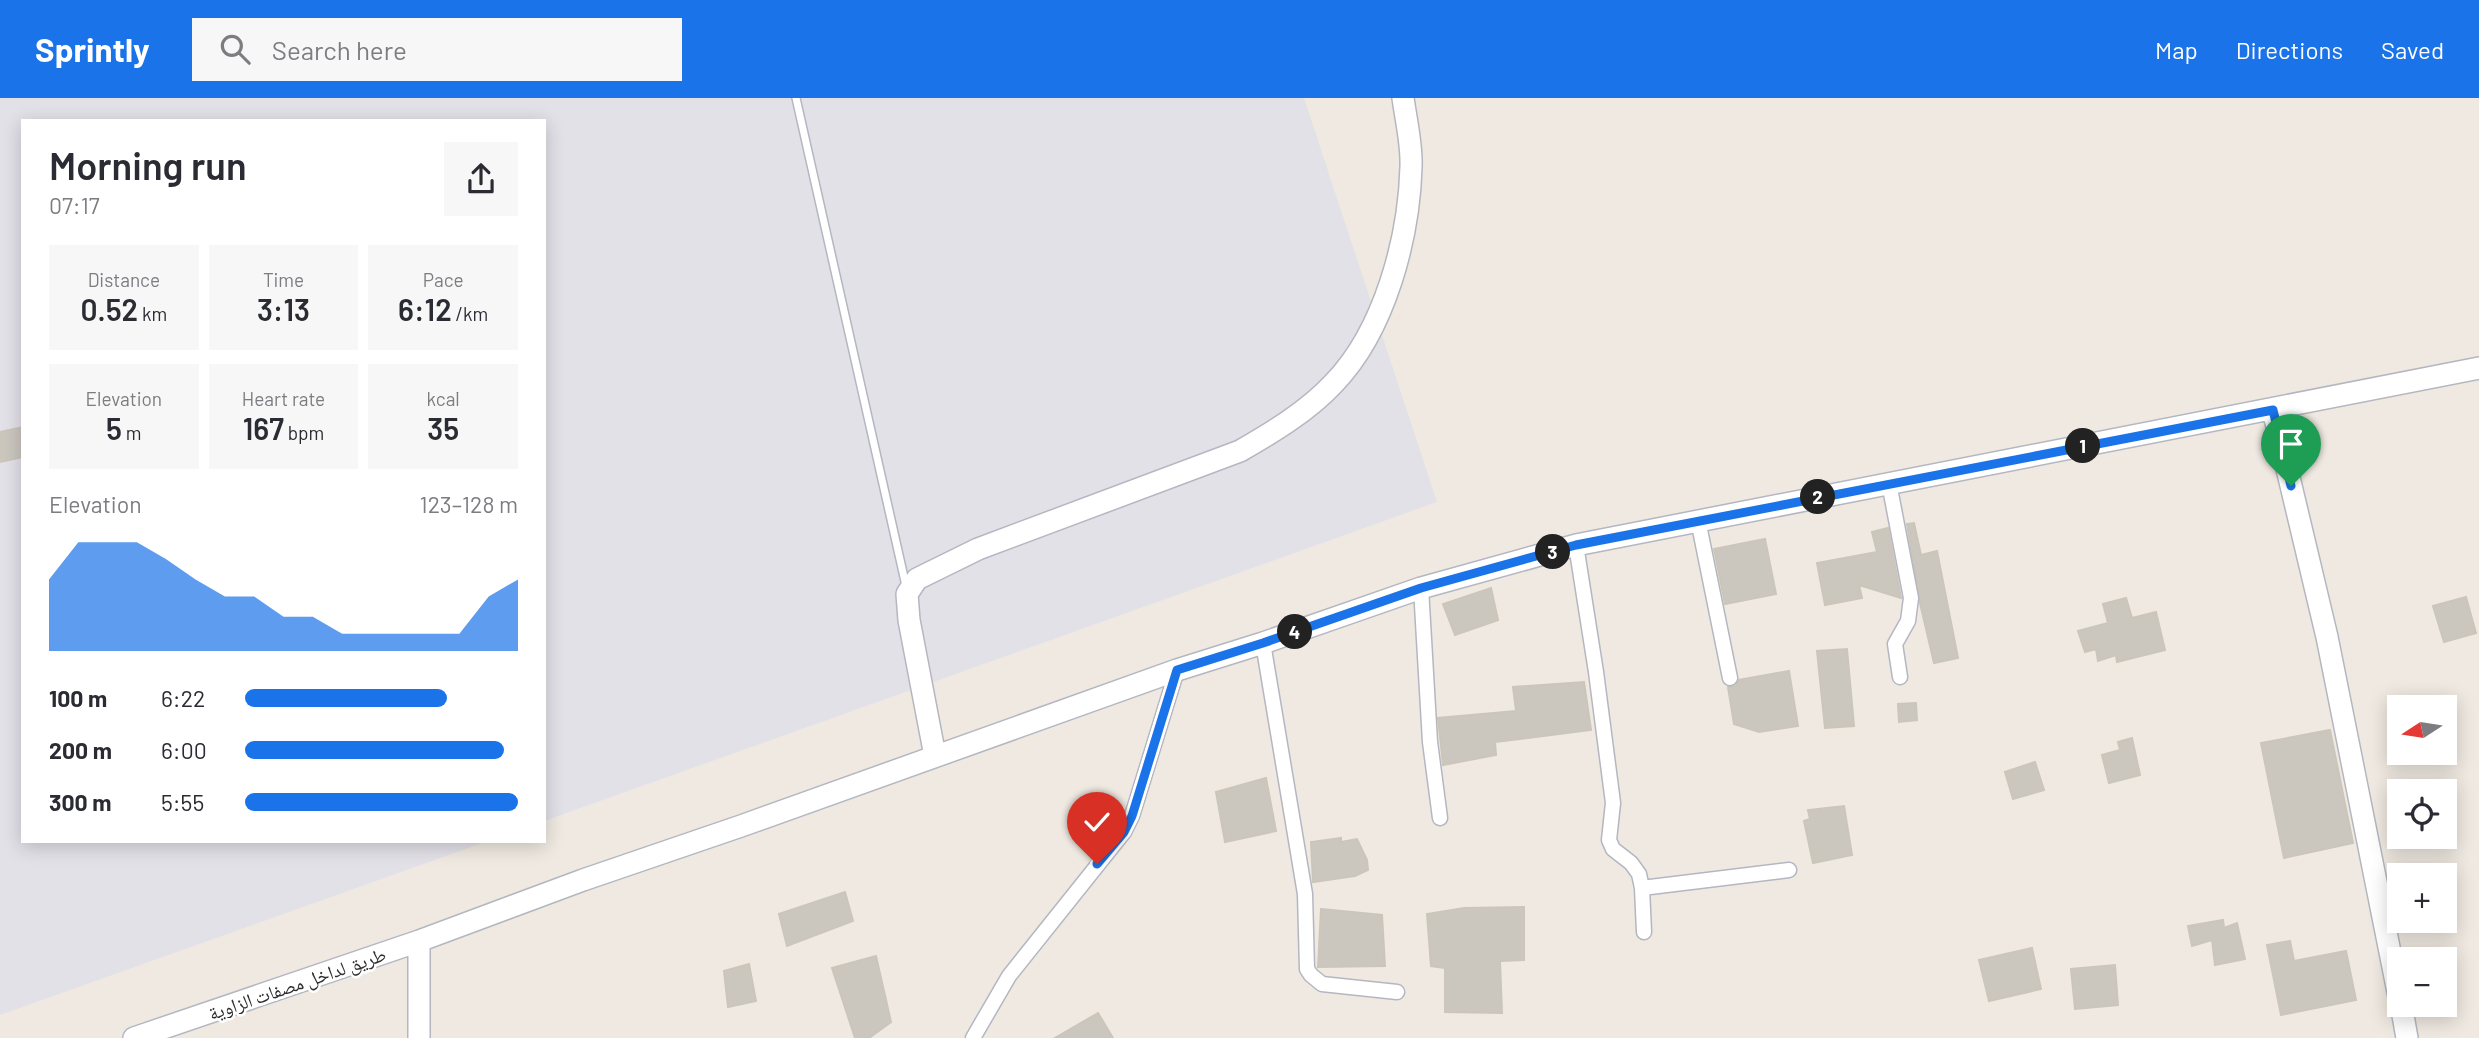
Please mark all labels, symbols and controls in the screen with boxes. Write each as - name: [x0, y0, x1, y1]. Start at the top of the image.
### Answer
- search box: [192, 18, 682, 81]
- text: Sprintly: [35, 29, 150, 69]
- icon: search: [216, 30, 254, 68]
- text: Search here: [272, 34, 407, 65]
- text: Map: [2155, 35, 2198, 64]
- text: Directions: [2236, 35, 2343, 64]
- text: Saved: [2381, 35, 2444, 64]
- text: Morning run: [49, 142, 247, 188]
- button: share: [444, 142, 518, 216]
- text: 07:17: [49, 191, 100, 219]
- text: Distance: [88, 268, 160, 291]
- text: Time: [263, 268, 304, 291]
- text: Pace: [423, 268, 464, 291]
- text: 0.52: [80, 291, 138, 327]
- text: 3:13: [257, 291, 310, 327]
- text: 6:12: [398, 291, 452, 327]
- text: km: [138, 302, 167, 325]
- text: /km: [452, 302, 488, 325]
- text: Elevation: [86, 387, 162, 410]
- text: Heart rate: [242, 387, 325, 410]
- text: kcal: [427, 387, 460, 410]
- text: 5: [106, 410, 122, 446]
- text: 167: [243, 410, 284, 446]
- text: 35: [427, 410, 459, 446]
- pin: [2261, 414, 2321, 486]
- text: m: [122, 421, 142, 444]
- text: bpm: [284, 421, 324, 444]
- icon: arrive: [2272, 425, 2310, 463]
- pin: 1: [2066, 428, 2100, 464]
- text: 1: [2079, 434, 2086, 457]
- pin: 2: [1800, 480, 1836, 514]
- text: 2: [1812, 485, 1823, 508]
- text: Elevation: [49, 490, 142, 518]
- text: 123–128 m: [420, 490, 518, 518]
- pin: 3: [1536, 534, 1570, 570]
- text: 3: [1547, 540, 1558, 563]
- pin: 4: [1278, 614, 1312, 650]
- text: 4: [1289, 620, 1300, 643]
- text: 100 m: [49, 684, 107, 712]
- text: 6:22: [161, 684, 205, 712]
- north arrow: [2387, 695, 2457, 765]
- map controls: [2387, 695, 2457, 1017]
- text: 200 m: [49, 736, 112, 764]
- text: 6:00: [161, 736, 207, 764]
- button: locate: [2387, 779, 2457, 849]
- text: 300 m: [49, 788, 111, 816]
- text: 5:55: [161, 788, 204, 816]
- pin: [1067, 792, 1127, 864]
- icon: check: [1078, 803, 1116, 841]
- button: +: [2387, 863, 2457, 933]
- street label: طريق لداخل مصفات الزاوية: [205, 942, 389, 1025]
- button: −: [2387, 947, 2457, 1017]

